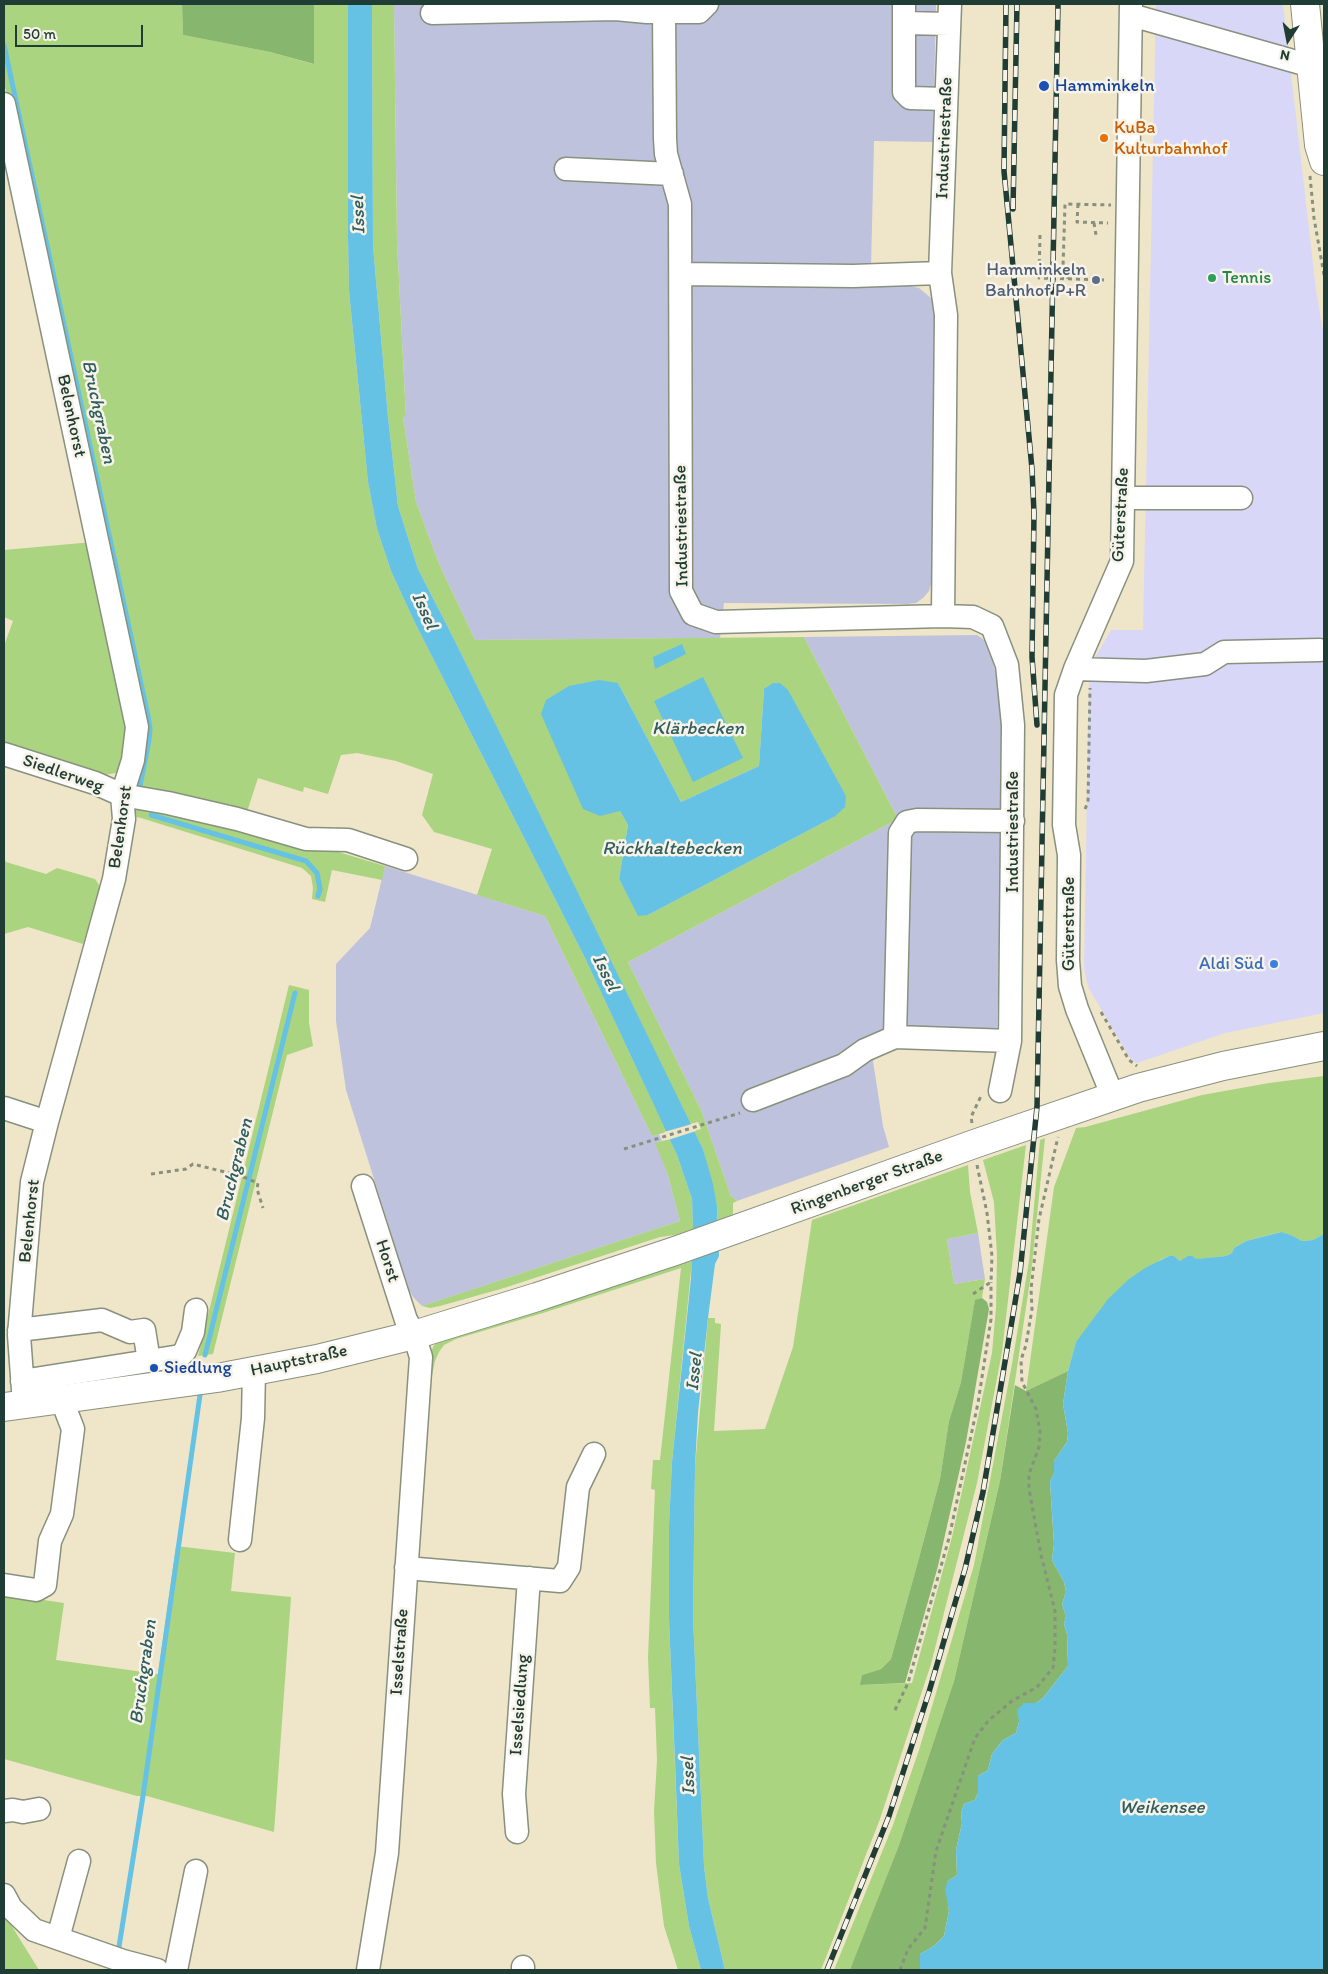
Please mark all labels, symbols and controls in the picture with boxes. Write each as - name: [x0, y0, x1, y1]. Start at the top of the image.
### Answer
- scale bar: [18, 15, 145, 47]
- north arrow: [1263, 15, 1313, 65]
- text: 50 m: [23, 25, 56, 43]
- text: N: [1279, 46, 1291, 64]
- place label: Hamminkeln: [1055, 75, 1155, 97]
- street label: Industriestraße: [932, 77, 958, 199]
- marker: Hamminkeln: [1037, 79, 1051, 93]
- place label: KuBa Kulturbahnhof: [1114, 117, 1228, 160]
- marker: KuBa Kulturbahnhof: [1098, 132, 1110, 144]
- water label: Issel: [347, 195, 371, 235]
- place label: Hamminkeln Bahnhof P+R: [985, 259, 1086, 302]
- place label: Tennis: [1222, 267, 1271, 289]
- marker: Tennis: [1206, 272, 1218, 284]
- marker: Hamminkeln Bahnhof P+R: [1090, 274, 1102, 286]
- water label: Bruchgraben: [76, 358, 120, 466]
- street label: Belenhorst: [52, 373, 90, 459]
- street label: Industriestraße: [670, 465, 694, 587]
- street label: Güterstraße: [1108, 467, 1134, 563]
- water label: Issel: [406, 589, 442, 633]
- water label: Klärbecken: [652, 718, 744, 740]
- street label: Siedlerweg: [20, 750, 106, 798]
- street label: Industriestraße: [1002, 771, 1024, 893]
- street label: Belenhorst: [104, 784, 138, 870]
- water label: Rückhaltebecken: [602, 838, 742, 860]
- street label: Güterstraße: [1058, 877, 1080, 971]
- water label: Issel: [586, 951, 624, 995]
- place label: Aldi Süd: [1199, 953, 1264, 975]
- marker: Aldi Süd: [1268, 958, 1280, 970]
- water label: Bruchgraben: [211, 1116, 259, 1224]
- street label: Ringenberger Straße: [788, 1145, 946, 1221]
- street label: Belenhorst: [15, 1178, 45, 1264]
- street label: Horst: [370, 1237, 404, 1285]
- street label: Hauptstraße: [249, 1340, 349, 1382]
- water label: Issel: [682, 1352, 708, 1392]
- place label: Siedlung: [164, 1357, 232, 1379]
- marker: Siedlung: [148, 1362, 160, 1374]
- street label: Isselstraße: [386, 1608, 414, 1696]
- water label: Bruchgraben: [125, 1618, 163, 1726]
- street label: Isselsiedlung: [506, 1654, 534, 1756]
- water label: Issel: [677, 1756, 701, 1796]
- water label: Weikensee: [1119, 1797, 1205, 1819]

